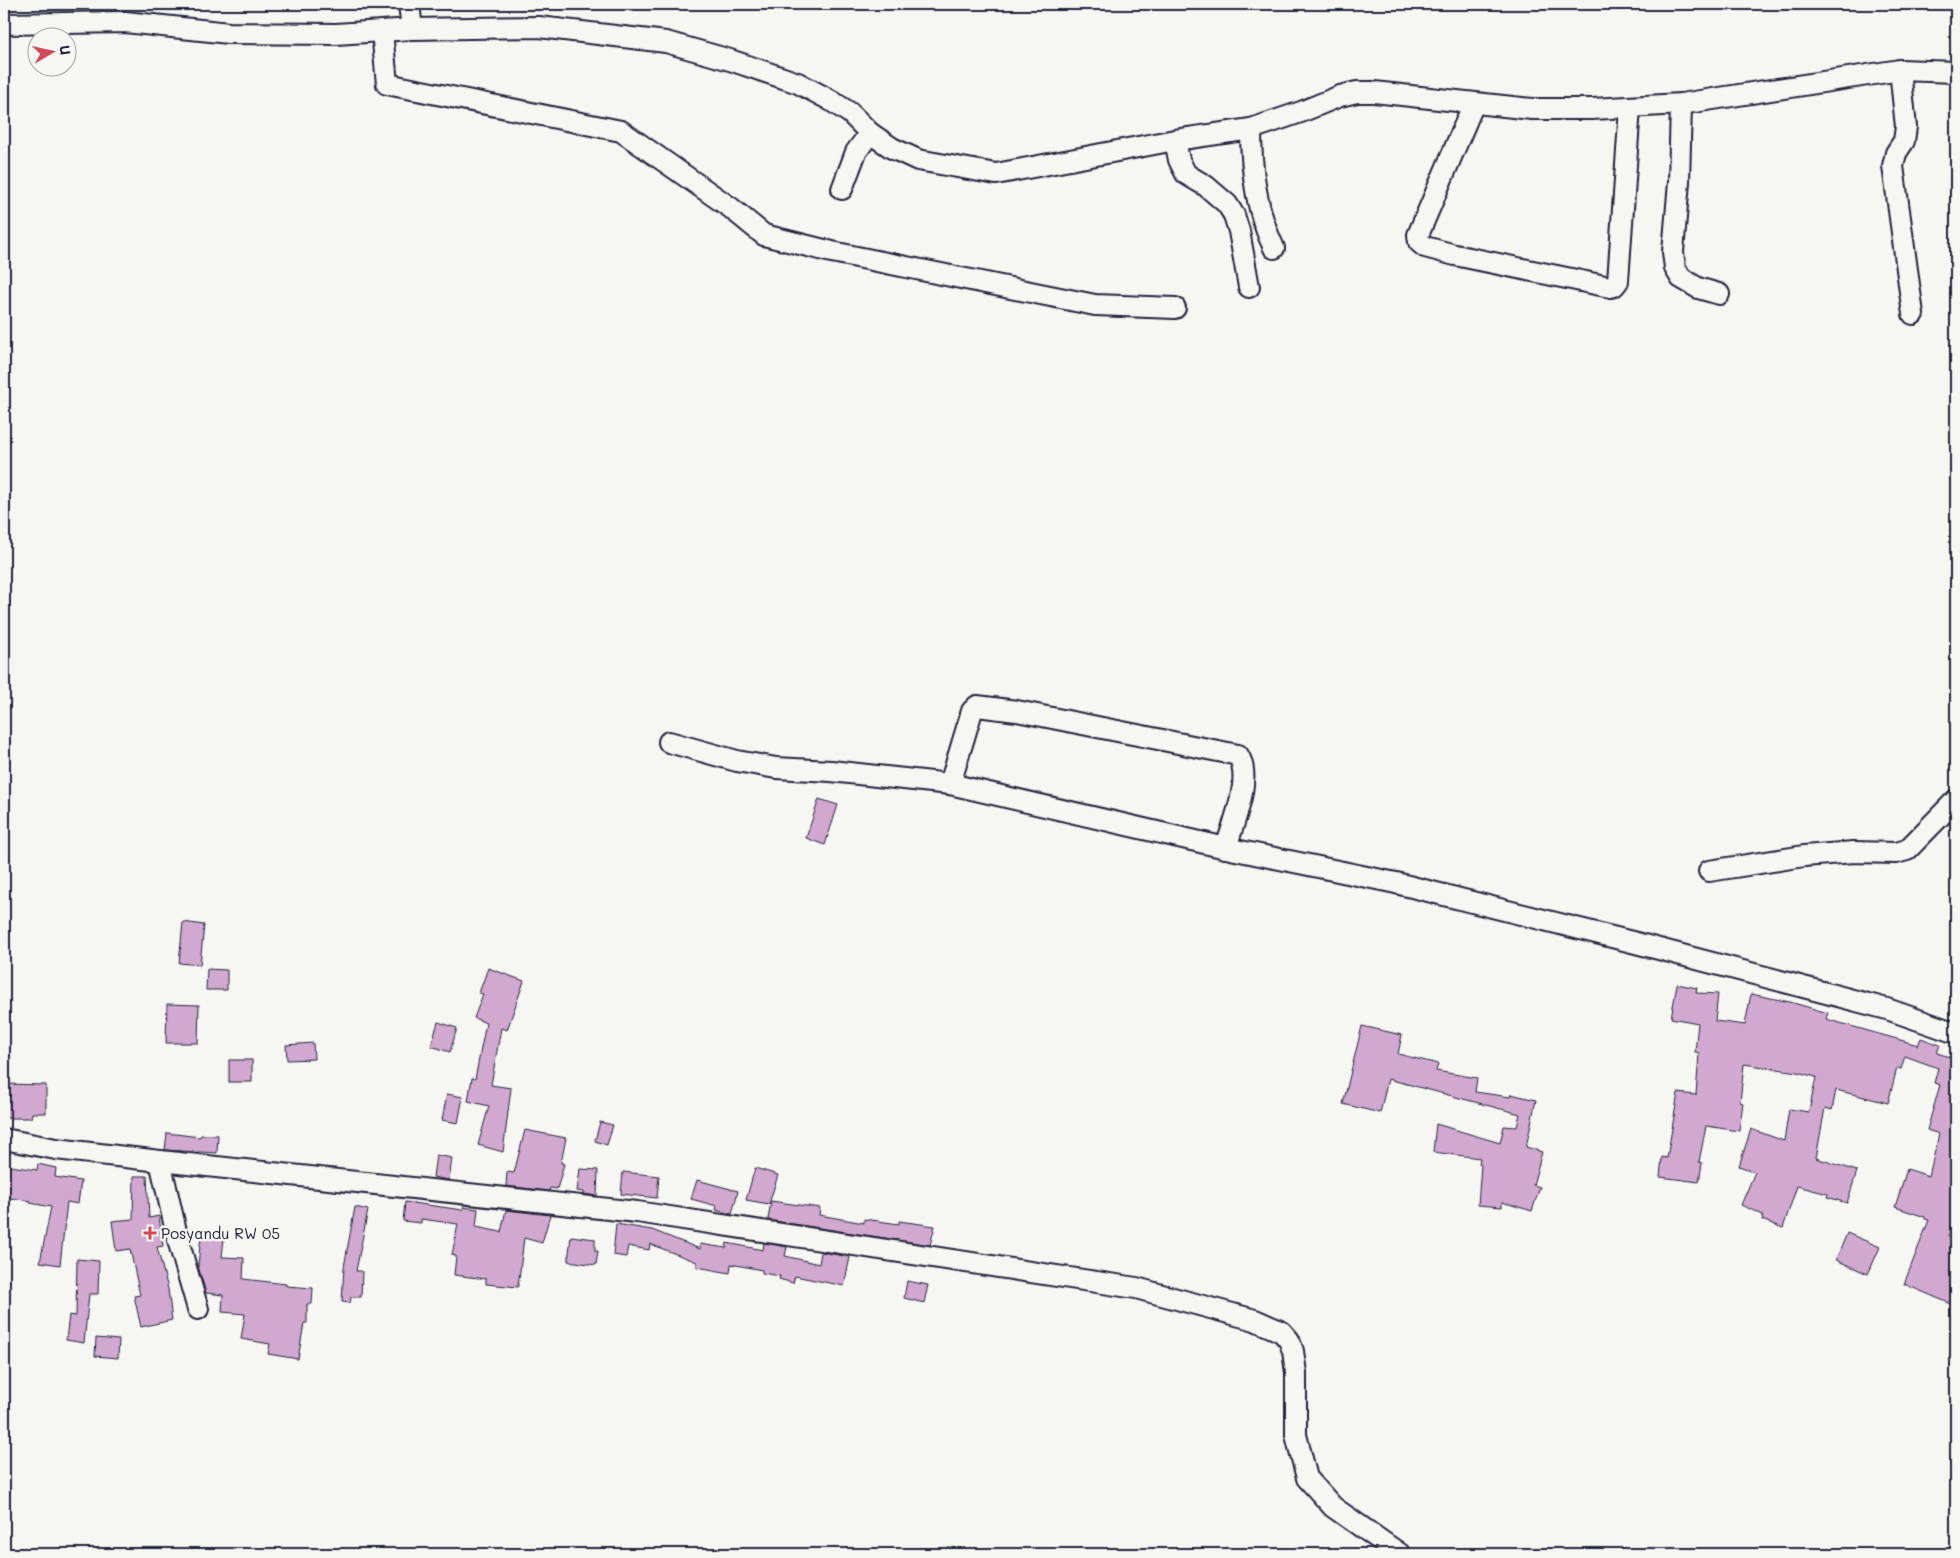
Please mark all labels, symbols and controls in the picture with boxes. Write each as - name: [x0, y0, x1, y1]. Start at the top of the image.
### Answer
- north arrow: [28, 28, 78, 78]
- text: U: [55, 44, 75, 56]
- place label: Posyandu RW 05: [161, 1223, 280, 1243]
- marker: Posyandu RW 05: [143, 1226, 157, 1240]

